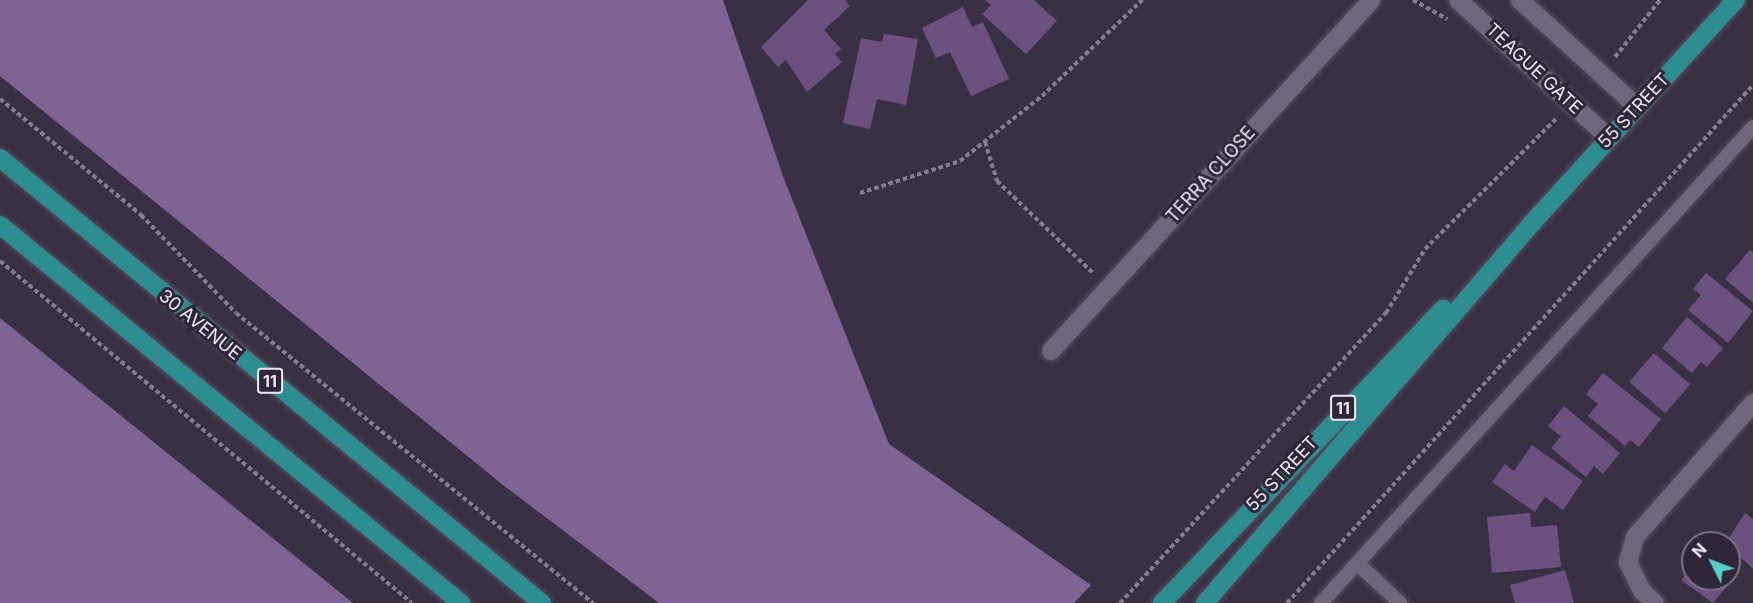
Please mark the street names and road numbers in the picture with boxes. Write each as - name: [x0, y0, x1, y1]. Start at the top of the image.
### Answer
- street label: TEAGUE GATE: [1482, 19, 1586, 119]
- street label: 55 STREET: [1594, 69, 1674, 153]
- street label: TERRA CLOSE: [1162, 122, 1260, 228]
- street label: 30 AVENUE: [154, 285, 246, 365]
- road number: 11: [256, 368, 284, 394]
- road number: 11: [1330, 395, 1356, 421]
- street label: 55 STREET: [1242, 432, 1322, 516]

